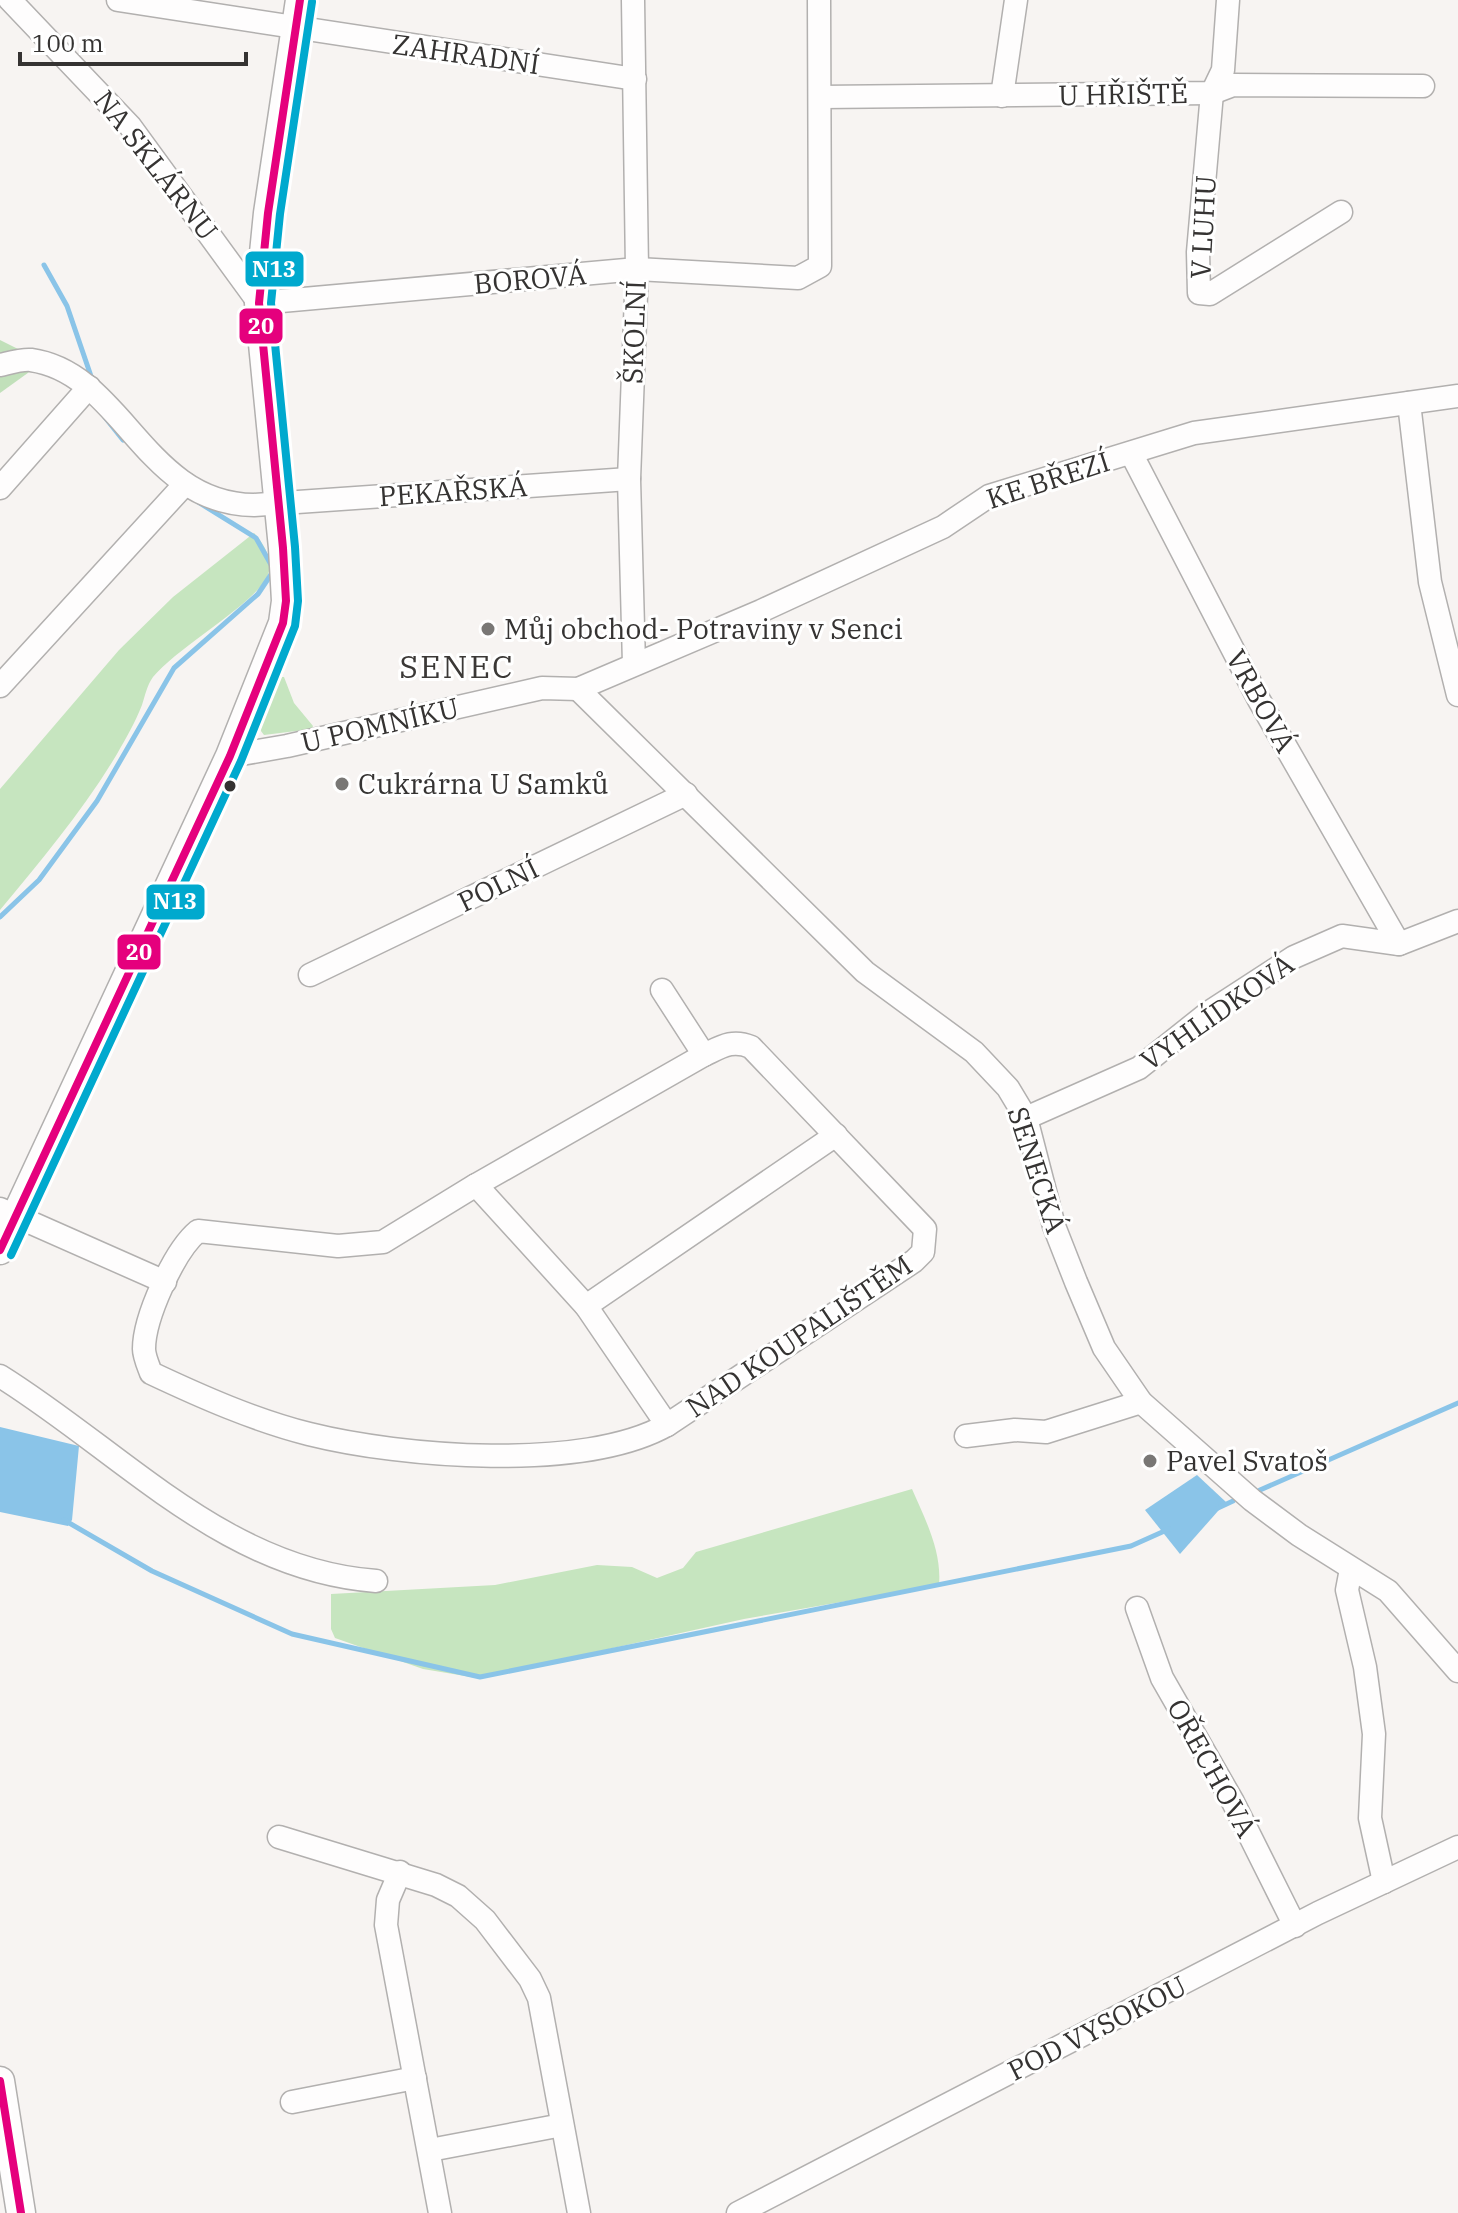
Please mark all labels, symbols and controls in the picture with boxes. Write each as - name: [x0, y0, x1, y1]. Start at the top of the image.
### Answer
- scale bar: [20, 16, 246, 66]
- street label: ZAHRADNÍ: [390, 25, 542, 82]
- text: 100 m: [32, 27, 104, 59]
- street label: U HŘIŠTĚ: [1058, 74, 1188, 113]
- street label: NA SKLÁRNU: [86, 82, 227, 247]
- street label: V LUHU: [1181, 174, 1224, 280]
- line badge: N13: [244, 250, 305, 288]
- text: N13: [252, 254, 296, 283]
- street label: BOROVÁ: [472, 255, 588, 302]
- street label: ŠKOLNÍ: [613, 280, 654, 384]
- line badge: 20: [238, 307, 284, 345]
- text: 20: [248, 311, 274, 340]
- street label: KE BŘEZÍ: [982, 442, 1114, 517]
- street label: PEKAŘSKÁ: [377, 467, 528, 514]
- place label: Můj obchod- Potraviny v Senci: [504, 610, 903, 647]
- marker: Můj obchod- Potraviny v Senci: [479, 620, 497, 638]
- street label: VRBOVÁ: [1218, 643, 1305, 759]
- district label: SENEC: [399, 645, 515, 687]
- street label: U POMNÍKU: [297, 688, 462, 761]
- place label: Cukrárna U Samků: [358, 765, 609, 802]
- marker: Cukrárna U Samků: [333, 775, 351, 793]
- unlabelled marker: [222, 778, 238, 794]
- street label: POLNÍ: [451, 849, 544, 920]
- line badge: N13: [145, 883, 206, 921]
- text: N13: [153, 886, 197, 915]
- line badge: 20: [116, 933, 162, 971]
- text: 20: [126, 937, 152, 966]
- street label: VYHLÍDKOVÁ: [1133, 945, 1301, 1078]
- street label: SENECKÁ: [1000, 1102, 1075, 1238]
- street label: NAD KOUPALIŠTĚM: [678, 1246, 919, 1425]
- place label: Pavel Svatoš: [1166, 1442, 1328, 1479]
- marker: Pavel Svatoš: [1141, 1452, 1159, 1470]
- street label: OŘECHOVÁ: [1159, 1692, 1266, 1844]
- street label: POD VYSOKOU: [1001, 1967, 1193, 2089]

